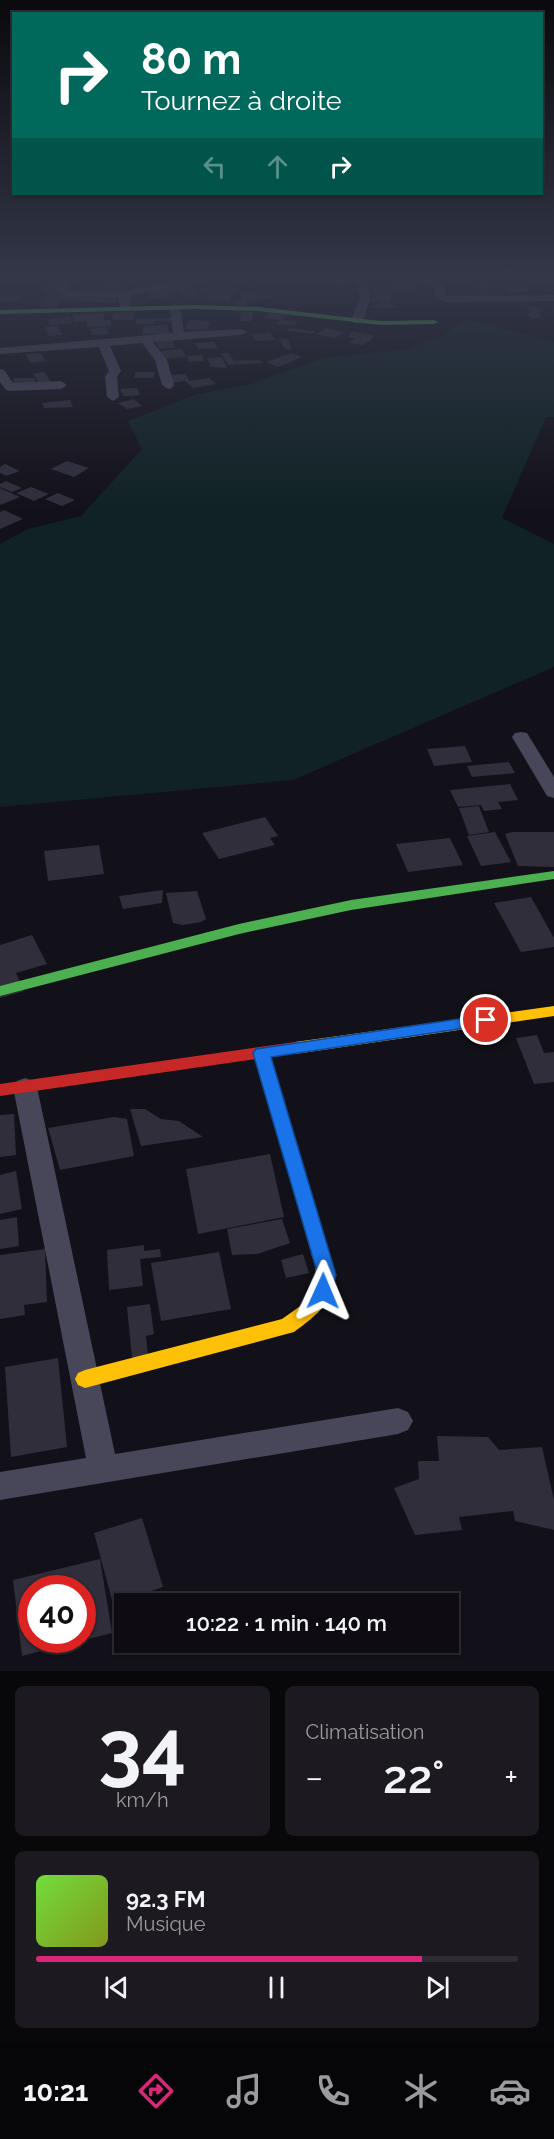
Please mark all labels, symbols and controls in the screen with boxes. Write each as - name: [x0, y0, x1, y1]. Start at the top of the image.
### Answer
- text: 80 m: [141, 35, 241, 84]
- icon: right: [42, 36, 120, 114]
- text: Tournez à droite: [141, 85, 342, 116]
- icon: left: [198, 150, 231, 183]
- icon: ahead: [261, 150, 294, 183]
- icon: right: [324, 150, 357, 183]
- pin: [460, 994, 511, 1045]
- icon: arrive: [469, 1003, 502, 1036]
- position arrow: [291, 1259, 355, 1323]
- speed limit sign: 40: [18, 1575, 96, 1653]
- text: 10:22 · 1 min · 140 m: [186, 1610, 387, 1636]
- text: 34: [98, 1703, 186, 1794]
- text: Climatisation: [306, 1720, 424, 1744]
- text: 22°: [383, 1751, 445, 1804]
- text: −: [306, 1758, 323, 1797]
- text: +: [504, 1758, 518, 1797]
- text: km/h: [116, 1788, 169, 1812]
- text: 92.3 FM: [126, 1886, 206, 1912]
- text: Musique: [126, 1912, 205, 1936]
- icon: previous: [100, 1971, 133, 2004]
- icon: pause: [260, 1971, 293, 2004]
- icon: next: [421, 1971, 454, 2004]
- icon: directions: [135, 2070, 177, 2112]
- icon: music: [223, 2070, 265, 2112]
- icon: phone: [312, 2070, 354, 2112]
- icon: climate: [400, 2070, 442, 2112]
- icon: car: [489, 2070, 531, 2112]
- text: 10:21: [23, 2076, 88, 2107]

